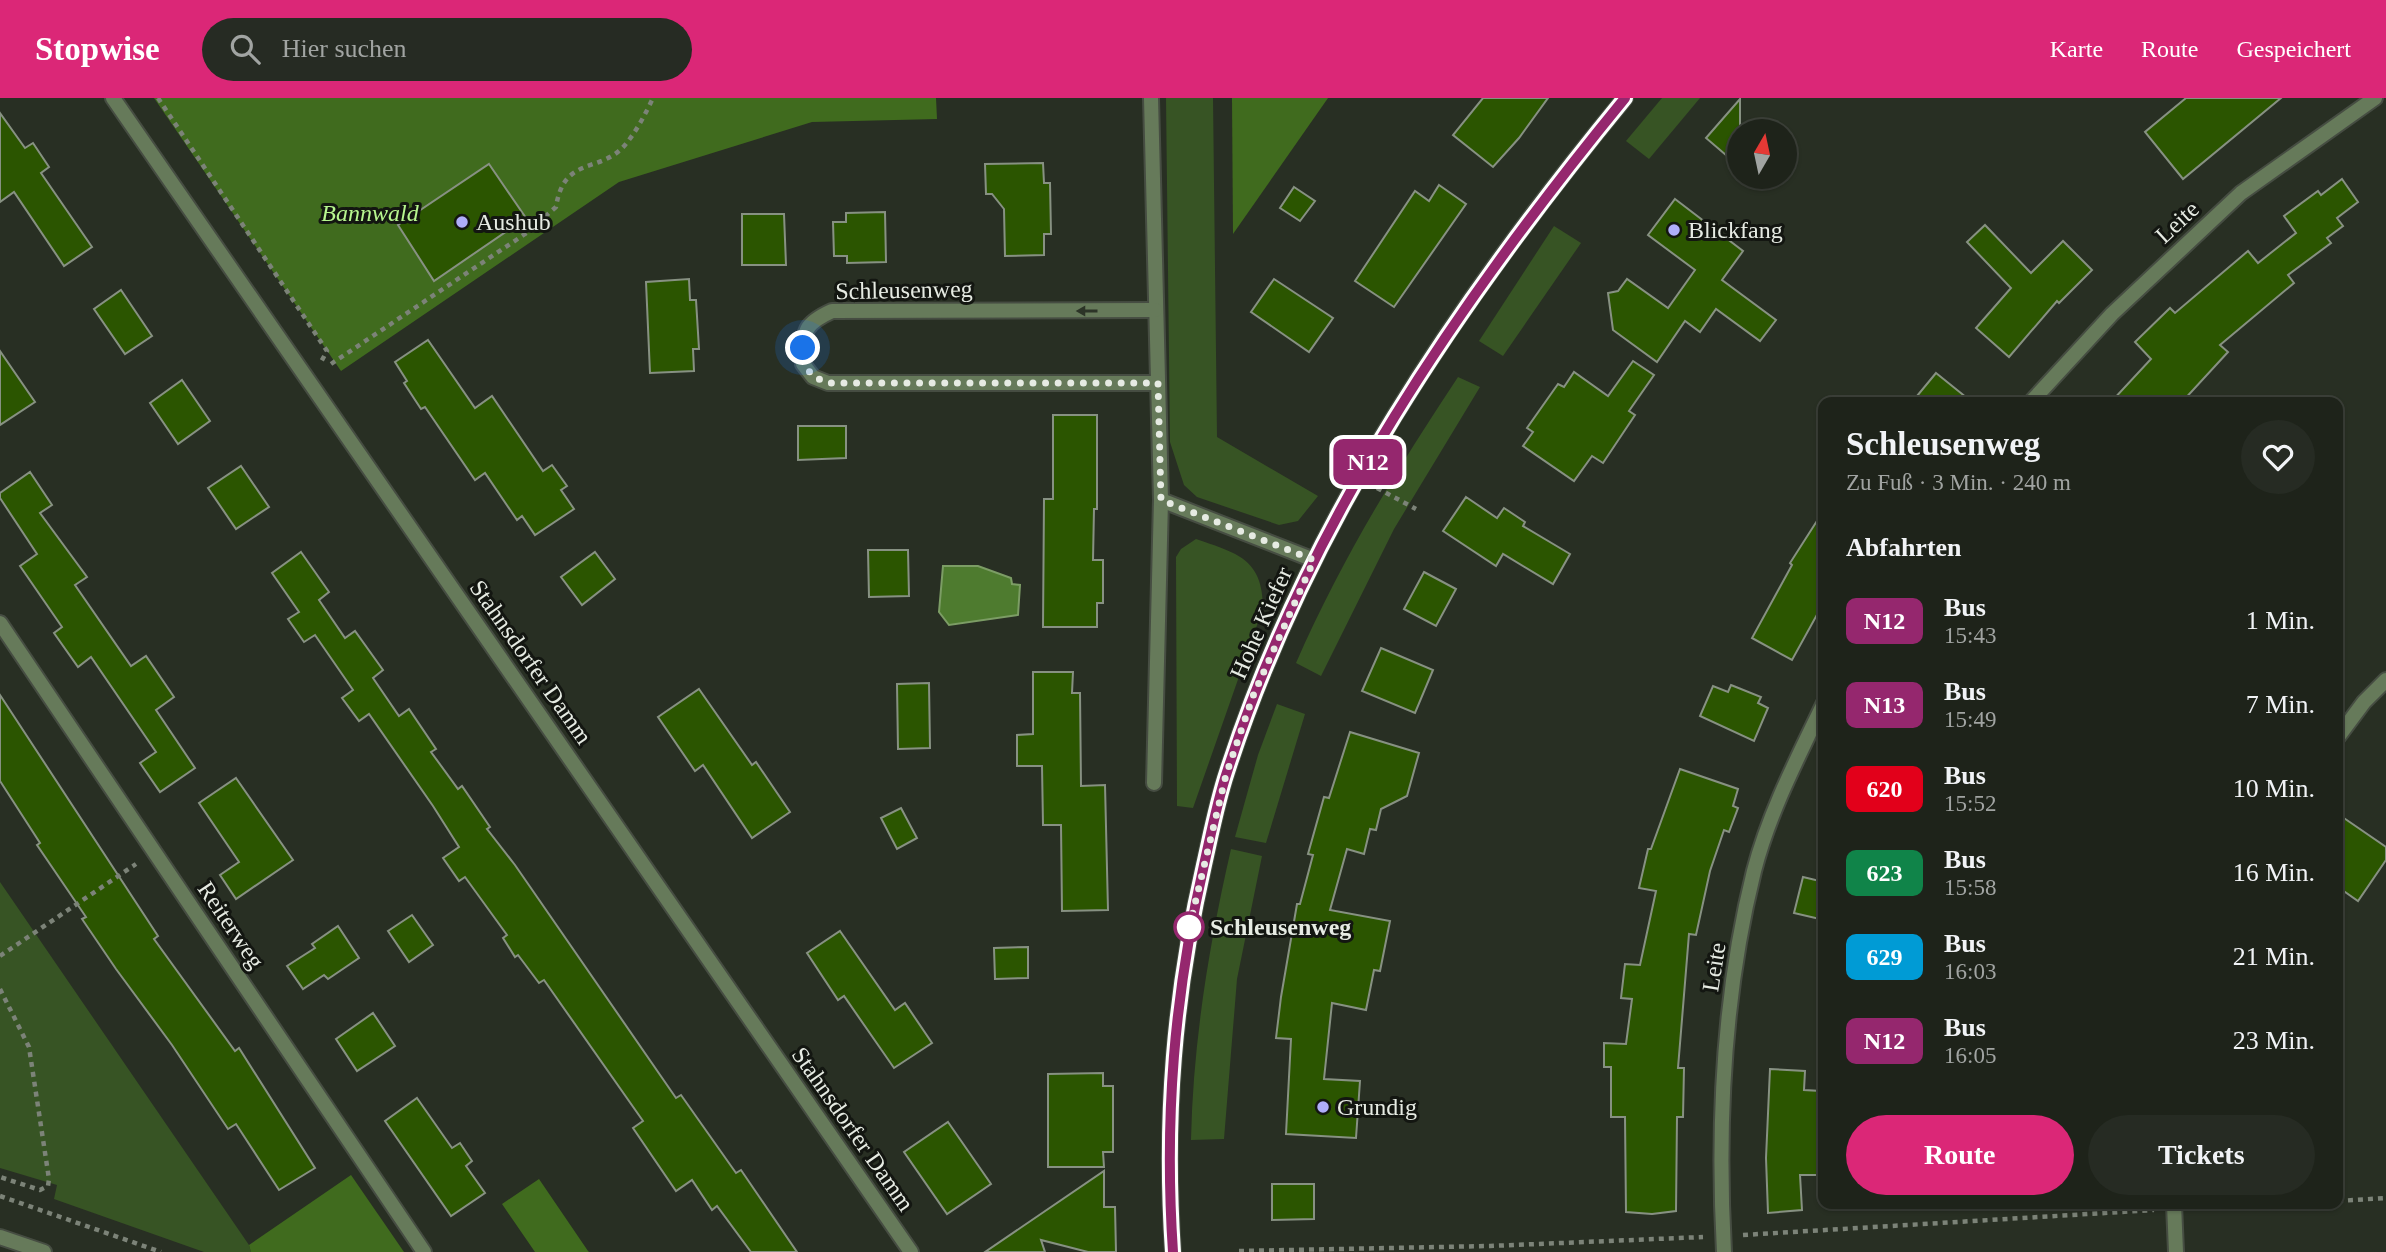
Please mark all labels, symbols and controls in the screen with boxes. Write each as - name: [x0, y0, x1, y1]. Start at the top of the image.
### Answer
- search box: [202, 18, 692, 81]
- icon: search: [226, 30, 264, 68]
- text: Stopwise: [35, 31, 160, 67]
- text: Hier suchen: [282, 34, 407, 63]
- text: Karte: [2050, 36, 2103, 62]
- text: Route: [2141, 36, 2198, 62]
- text: Gespeichert: [2236, 36, 2351, 62]
- north arrow: [1727, 119, 1797, 189]
- map controls: [1727, 119, 1797, 189]
- street label: Leite: [2150, 196, 2204, 248]
- park label: Bannwald: [321, 200, 420, 226]
- place label: Aushub: [476, 209, 551, 235]
- marker: Aushub: [454, 214, 470, 230]
- place label: Blickfang: [1688, 217, 1783, 243]
- marker: Blickfang: [1666, 222, 1682, 238]
- street label: Schleusenweg: [835, 276, 973, 304]
- one-way arrow: [1076, 305, 1098, 317]
- your location: [785, 330, 820, 365]
- button: heart: [2241, 420, 2315, 494]
- text: Schleusenweg: [1846, 426, 2040, 462]
- line badge: N12: [1328, 439, 1408, 485]
- text: N12: [1347, 449, 1389, 475]
- text: Zu Fuß · 3 Min. · 240 m: [1846, 470, 2071, 495]
- text: Abfahrten: [1846, 533, 1962, 562]
- street label: Hohe Kiefer: [1225, 563, 1297, 683]
- street label: Stahnsdorfer Damm: [465, 575, 597, 749]
- text: Bus: [1944, 593, 1986, 622]
- text: 1 Min.: [2246, 606, 2315, 635]
- text: N12: [1864, 608, 1905, 634]
- text: 15:43: [1944, 623, 1996, 648]
- text: Bus: [1944, 677, 1986, 706]
- text: 7 Min.: [2246, 690, 2315, 719]
- text: N13: [1864, 692, 1905, 718]
- text: 15:49: [1944, 707, 1996, 732]
- text: Bus: [1944, 761, 1986, 790]
- text: 10 Min.: [2233, 774, 2315, 803]
- text: 620: [1867, 776, 1903, 802]
- text: 15:52: [1944, 791, 1996, 816]
- text: Bus: [1944, 845, 1986, 874]
- text: 16 Min.: [2233, 858, 2315, 887]
- text: 623: [1867, 860, 1903, 886]
- text: 15:58: [1944, 875, 1996, 900]
- street label: Reiterweg: [193, 877, 269, 973]
- marker: Schleusenweg: [1174, 912, 1204, 942]
- place label: Schleusenweg: [1210, 914, 1351, 940]
- text: Bus: [1944, 929, 1986, 958]
- street label: Leite: [1697, 941, 1731, 993]
- text: 21 Min.: [2233, 942, 2315, 971]
- text: 629: [1867, 944, 1903, 970]
- text: 16:03: [1944, 959, 1996, 984]
- text: Bus: [1944, 1013, 1986, 1042]
- text: 23 Min.: [2233, 1026, 2315, 1055]
- text: N12: [1864, 1028, 1905, 1054]
- street label: Stahnsdorfer Damm: [787, 1042, 919, 1216]
- text: 16:05: [1944, 1043, 1996, 1068]
- place label: Grundig: [1337, 1094, 1417, 1120]
- marker: Grundig: [1315, 1099, 1331, 1115]
- button: Route: [1846, 1115, 2074, 1195]
- button: Tickets: [2088, 1115, 2315, 1195]

